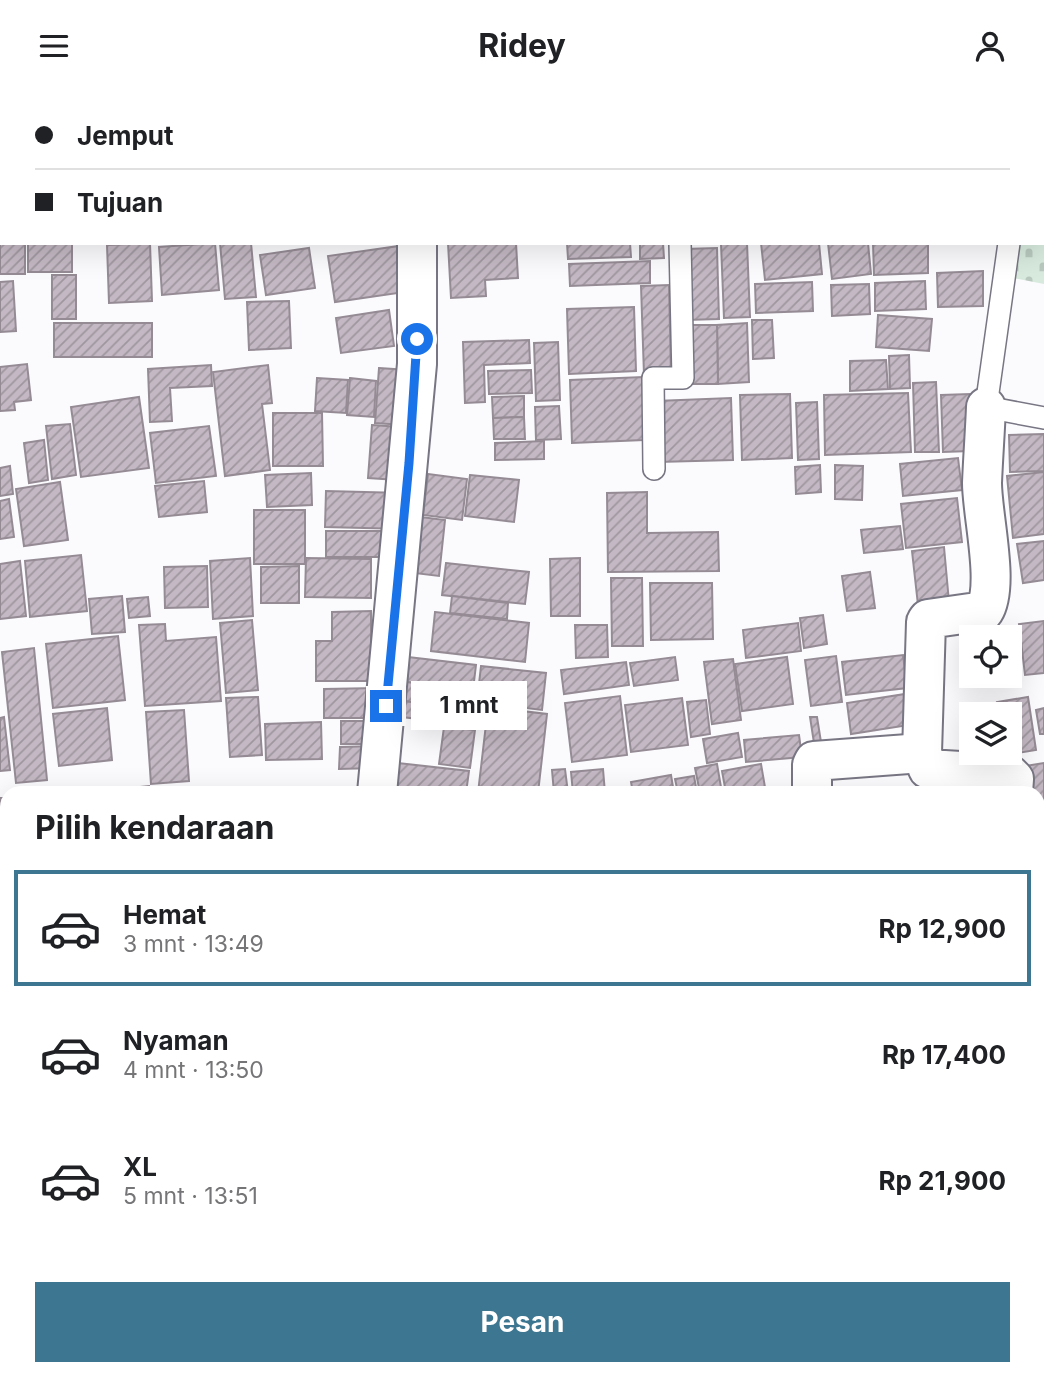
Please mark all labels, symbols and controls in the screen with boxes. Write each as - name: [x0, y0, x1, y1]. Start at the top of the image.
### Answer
- text: Ridey: [478, 26, 566, 65]
- icon: menu: [35, 27, 73, 65]
- icon: person: [971, 27, 1009, 65]
- text: Jemput: [77, 120, 174, 151]
- text: Tujuan: [77, 187, 163, 218]
- route start: [401, 323, 433, 355]
- map controls: [959, 625, 1022, 765]
- button: locate: [959, 625, 1022, 688]
- callout: 1 mnt: [410, 681, 526, 731]
- route end: [370, 690, 402, 722]
- text: 1 mnt: [439, 691, 499, 719]
- button: layers: [959, 702, 1022, 765]
- text: Pilih kendaraan: [35, 808, 275, 847]
- icon: car: [39, 897, 102, 960]
- text: Hemat: [123, 899, 206, 930]
- text: Rp 12,900: [878, 913, 1006, 944]
- text: 3 mnt · 13:49: [123, 930, 264, 958]
- icon: car: [39, 1023, 102, 1086]
- text: Nyaman: [123, 1025, 229, 1056]
- text: Rp 17,400: [882, 1039, 1006, 1070]
- text: 4 mnt · 13:50: [123, 1056, 264, 1084]
- icon: car: [39, 1149, 102, 1212]
- text: XL: [123, 1151, 157, 1182]
- text: Rp 21,900: [878, 1165, 1006, 1196]
- text: 5 mnt · 13:51: [123, 1182, 258, 1210]
- button: Pesan: [35, 1282, 1010, 1362]

